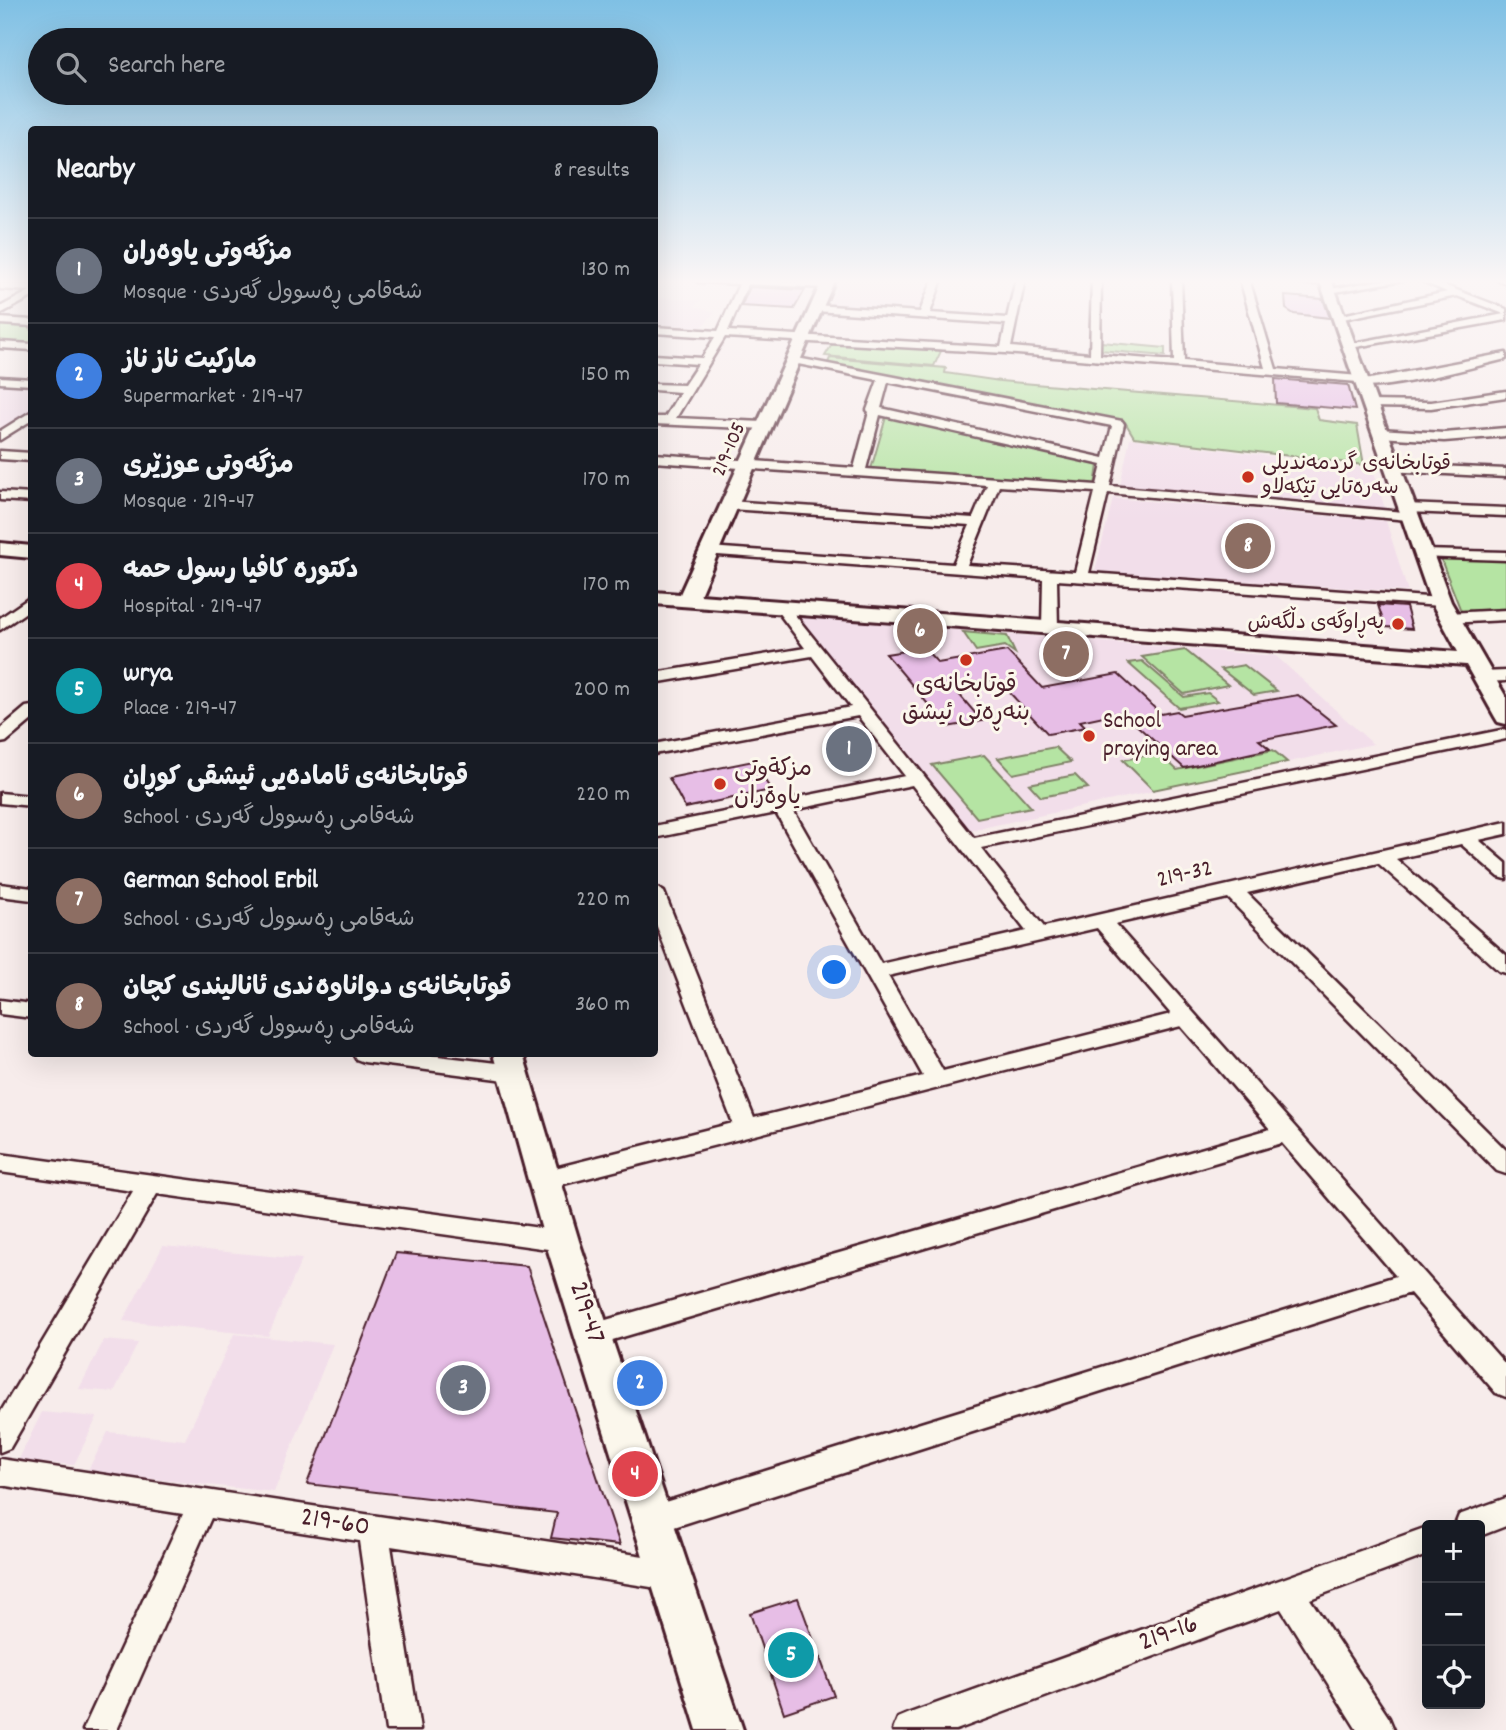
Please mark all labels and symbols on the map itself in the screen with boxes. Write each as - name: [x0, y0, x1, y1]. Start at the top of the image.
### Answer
- street label: 219-105: [705, 418, 755, 482]
- place label: قوتابخانەی گردمەندیلی سەرەتایی تێكەلاو: [1260, 450, 1451, 504]
- marker: قوتابخانەی گردمەندیلی سەرەتایی تێكەلاو: [1240, 469, 1256, 485]
- pin: 8: [1225, 520, 1271, 572]
- pin: 6: [897, 605, 943, 657]
- place label: پەڕاوگەی دڵگەش: [1247, 606, 1384, 639]
- marker: پەڕاوگەی دڵگەش: [1390, 616, 1406, 632]
- pin: 7: [1043, 628, 1089, 680]
- marker: قوتابخانەی بنەڕەتی ئیشق: [958, 652, 974, 668]
- place label: قوتابخانەی بنەڕەتی ئیشق: [902, 669, 1030, 731]
- place label: School praying area: [1103, 705, 1218, 767]
- pin: 1: [826, 723, 872, 775]
- marker: School praying area: [1081, 728, 1097, 744]
- place label: مزكةوتى ياوةران: [734, 753, 812, 815]
- marker: مزكةوتى ياوةران: [712, 776, 728, 792]
- street label: 219-32: [1154, 852, 1216, 898]
- your location: [817, 955, 851, 989]
- street label: 219-47: [556, 1277, 614, 1349]
- pin: 2: [617, 1357, 663, 1409]
- pin: 3: [440, 1362, 486, 1414]
- pin: 4: [612, 1448, 658, 1500]
- street label: 219-60: [297, 1499, 373, 1549]
- street label: 219-16: [1134, 1606, 1204, 1664]
- pin: 5: [768, 1629, 814, 1681]

